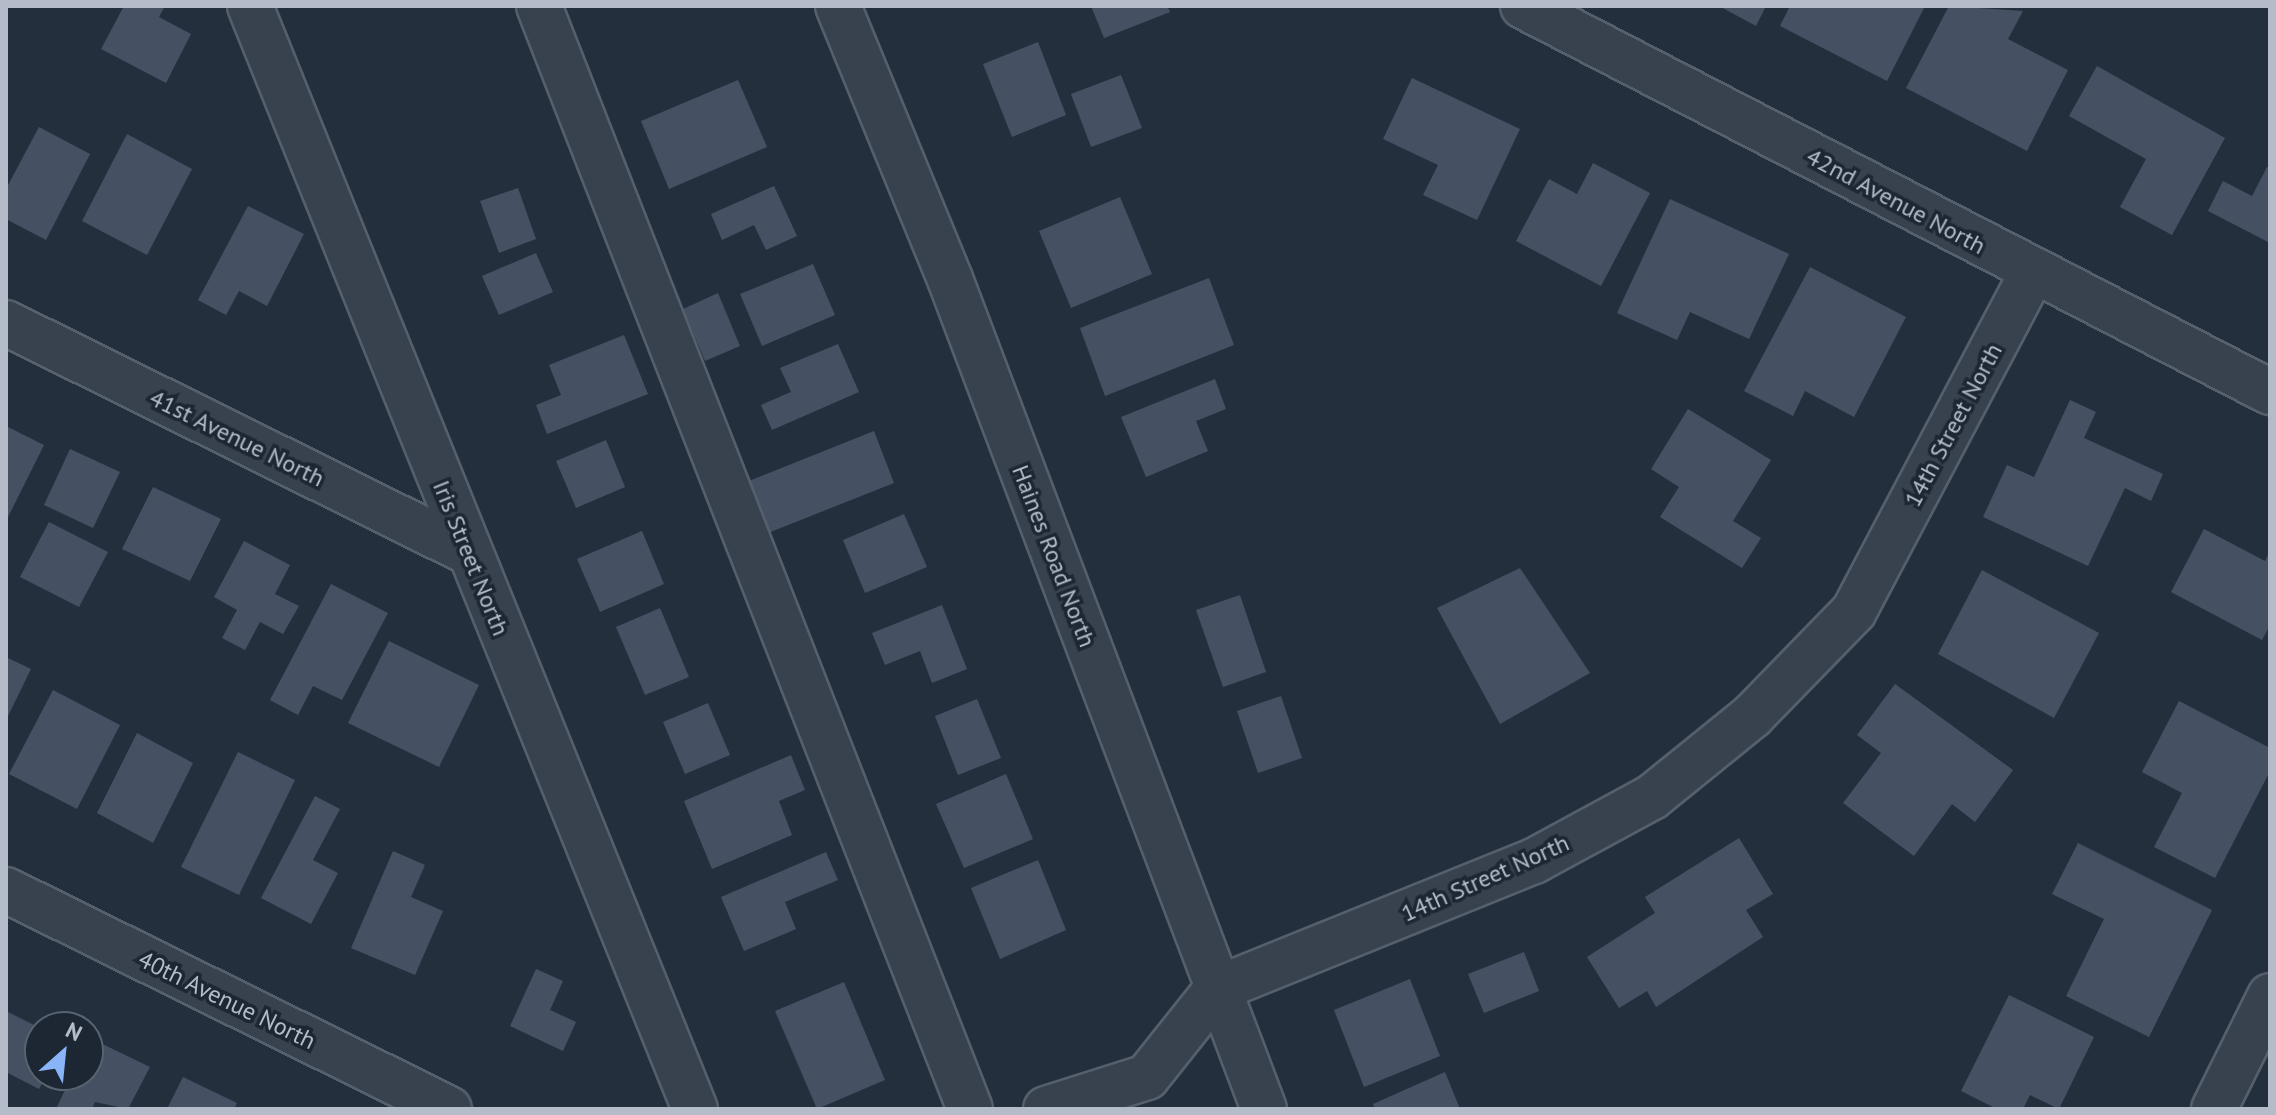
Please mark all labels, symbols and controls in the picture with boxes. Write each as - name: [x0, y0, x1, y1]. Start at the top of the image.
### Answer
- street label: 42nd Avenue North: [1801, 142, 1991, 260]
- street label: 14th Street North: [1898, 338, 2008, 512]
- street label: 41st Avenue North: [145, 383, 329, 493]
- street label: Haines Road North: [1006, 461, 1102, 651]
- street label: Iris Street North: [427, 476, 515, 640]
- street label: 14th Street North: [1397, 828, 1573, 928]
- street label: 40th Avenue North: [133, 944, 321, 1056]
- north arrow: [24, 1011, 104, 1091]
- text: N: [61, 1016, 87, 1047]

